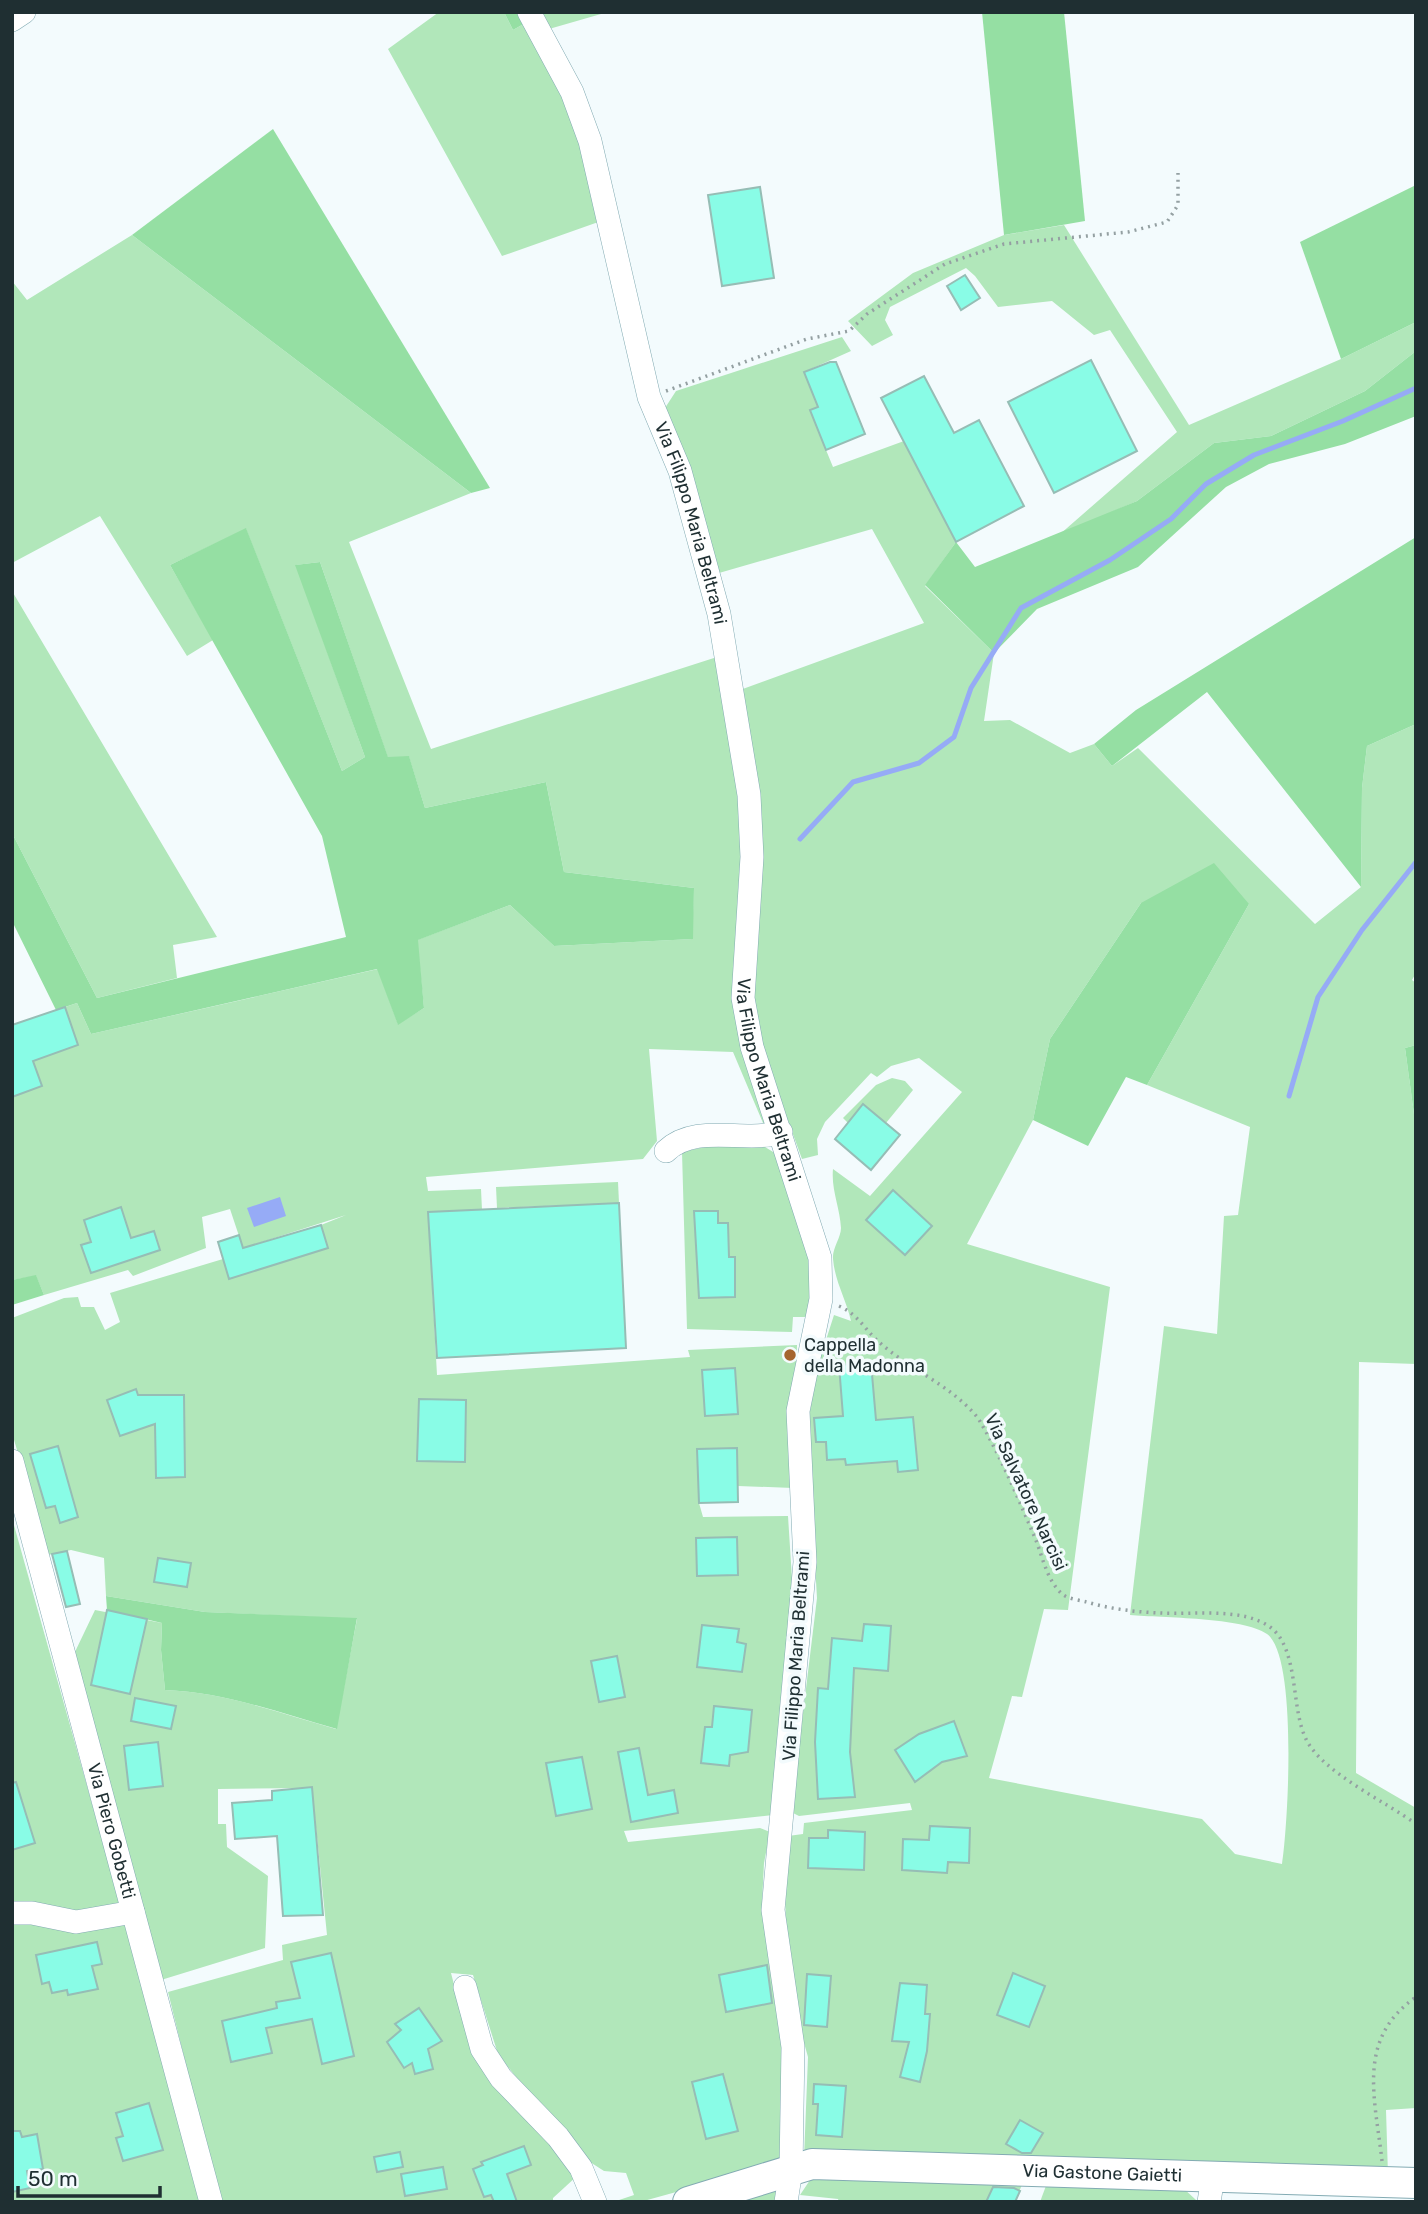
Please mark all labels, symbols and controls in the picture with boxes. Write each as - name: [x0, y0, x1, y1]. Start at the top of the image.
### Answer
- street label: Via Filippo Maria Beltrami: [650, 419, 732, 626]
- street label: Via Filippo Maria Beltrami: [731, 977, 806, 1184]
- place label: Cappella della Madonna: [804, 1334, 925, 1377]
- marker: Cappella della Madonna: [782, 1347, 798, 1363]
- street label: Via Salvatore Narcisi: [980, 1410, 1072, 1574]
- street label: Via Filippo Maria Beltrami: [778, 1550, 814, 1762]
- street label: Via Piero Gobetti: [83, 1761, 140, 1901]
- scale bar: [18, 2154, 159, 2198]
- street label: Via Gastone Gaietti: [1022, 2160, 1182, 2187]
- text: 50 m: [28, 2166, 78, 2191]

